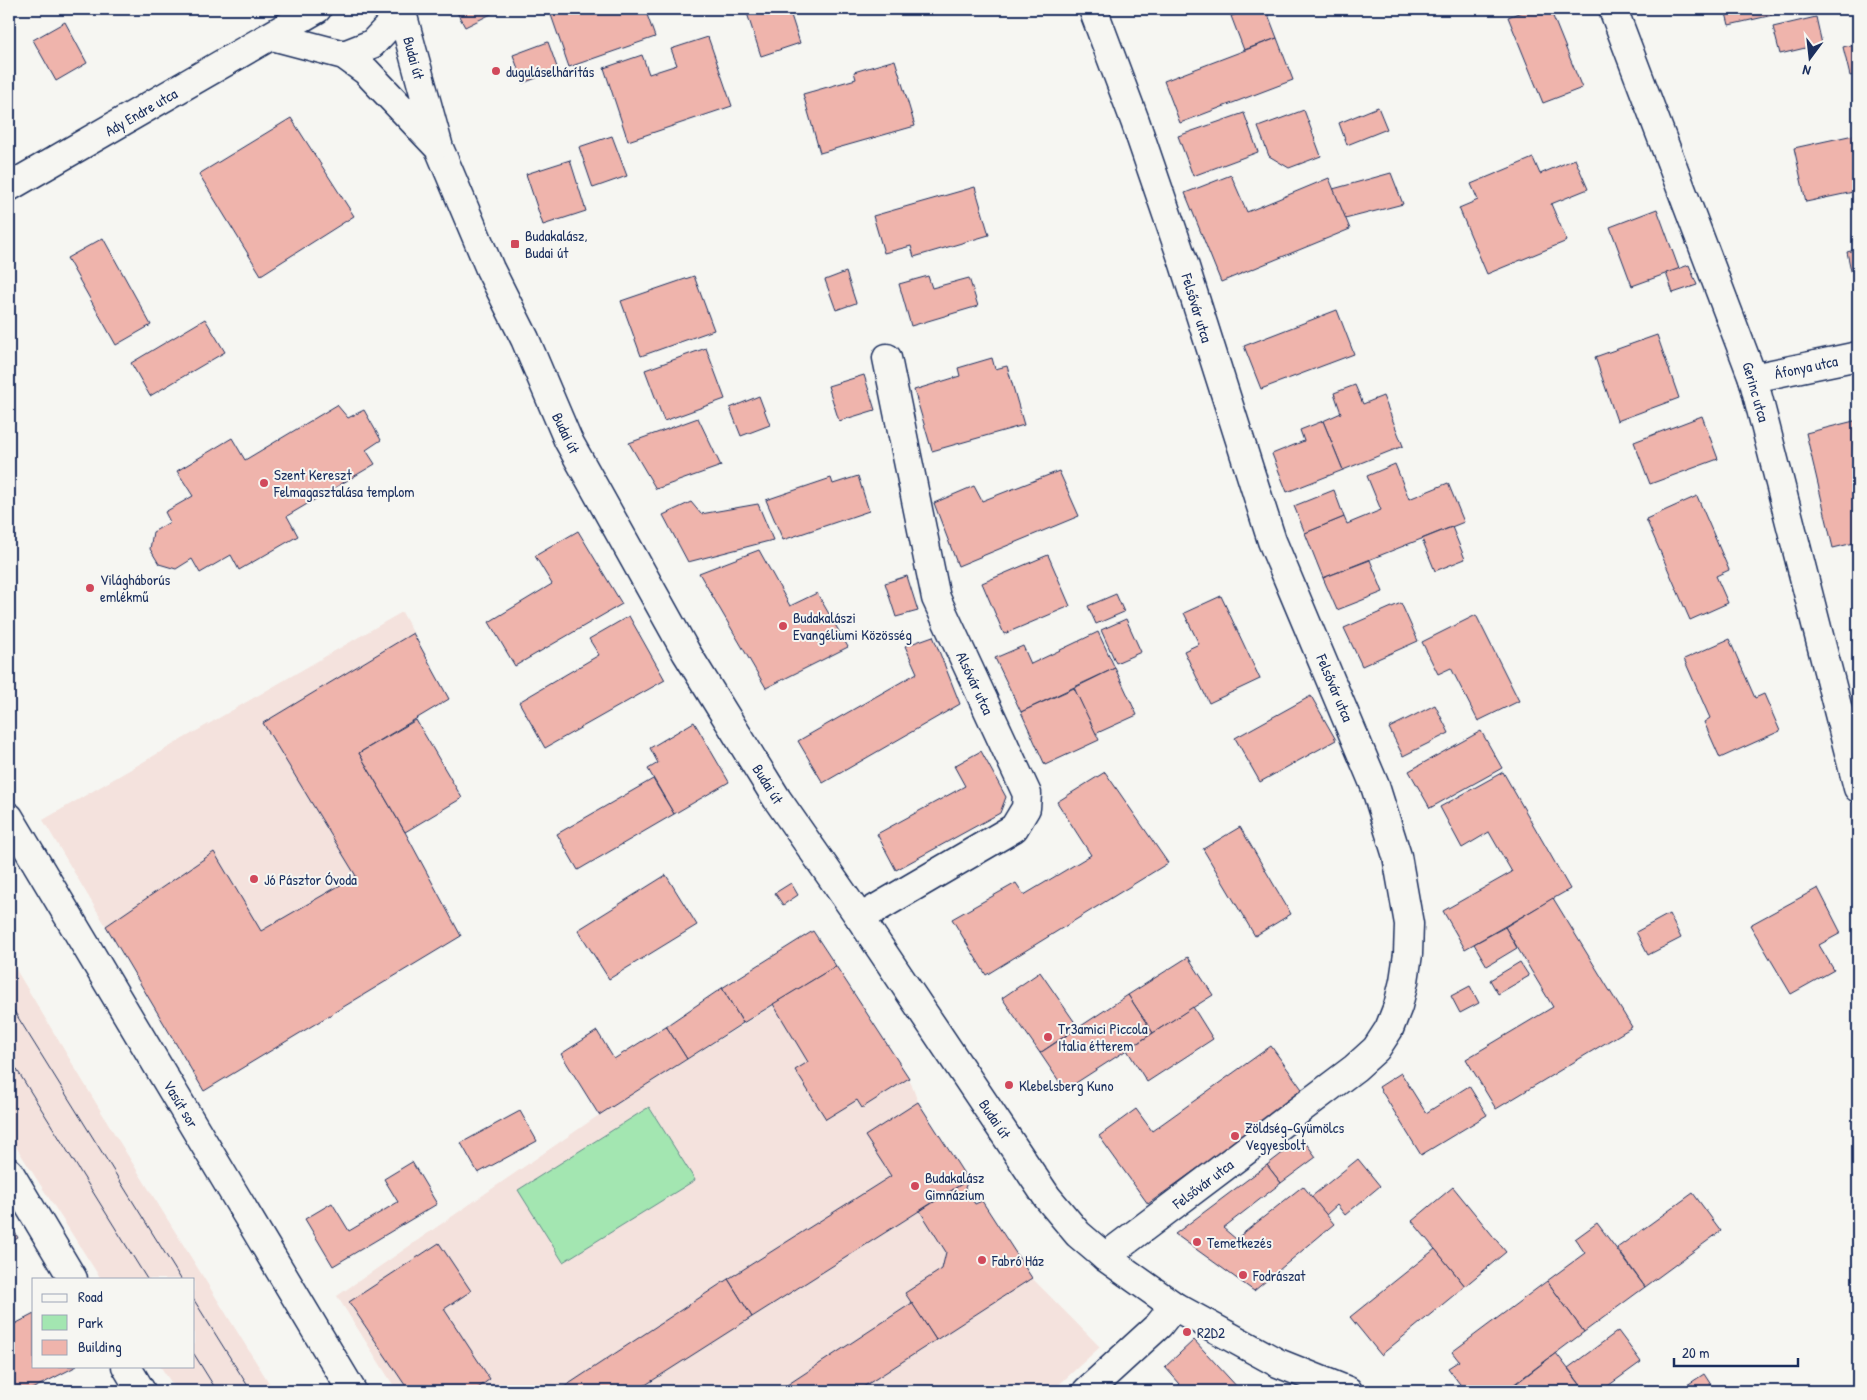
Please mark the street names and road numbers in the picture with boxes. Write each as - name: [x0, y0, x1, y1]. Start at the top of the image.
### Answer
- street label: Budai út: [398, 34, 430, 82]
- street label: Ady Endre utca: [101, 83, 181, 141]
- street label: Felsővár utca: [1176, 270, 1218, 345]
- street label: Áfonya utca: [1772, 350, 1840, 384]
- street label: Gerinc utca: [1737, 360, 1775, 424]
- street label: Budai út: [547, 409, 585, 458]
- street label: Alsóvár utca: [951, 648, 999, 718]
- street label: Felsővár utca: [1311, 650, 1359, 725]
- street label: Budai út: [748, 760, 789, 809]
- street label: Vasút sor: [159, 1076, 204, 1132]
- street label: Budai út: [974, 1095, 1016, 1144]
- street label: Felsővár utca: [1167, 1154, 1238, 1214]

